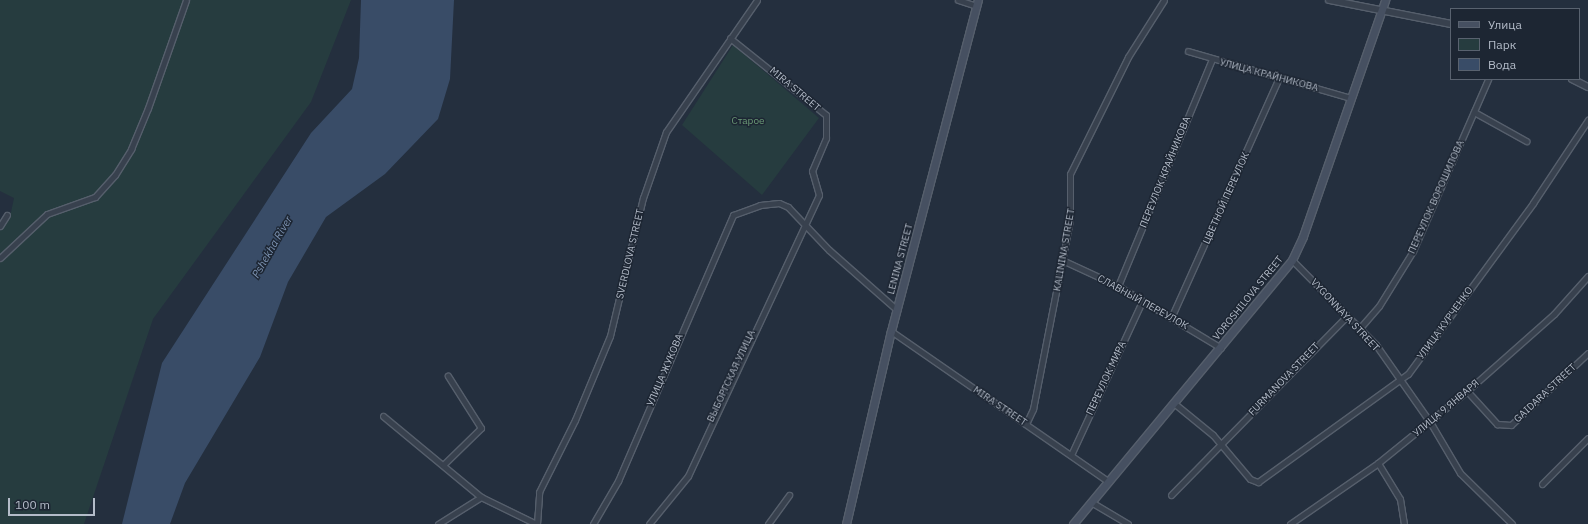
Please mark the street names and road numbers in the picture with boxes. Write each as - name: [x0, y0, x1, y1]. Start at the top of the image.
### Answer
- street label: УЛИЦА КРАЙНИКОВА: [1218, 56, 1320, 94]
- street label: MIRA STREET: [767, 64, 823, 114]
- street label: ПЕРЕУЛОК КРАЙНИКОВА: [1137, 115, 1193, 229]
- street label: ПЕРЕУЛОК ВОРОШИЛОВА: [1405, 138, 1467, 256]
- street label: ЦВЕТНОЙ ПЕРЕУЛОК: [1200, 150, 1252, 246]
- street label: SVERDLOVA STREET: [614, 208, 646, 300]
- street label: KALININA STREET: [1051, 208, 1077, 292]
- street label: LENINA STREET: [885, 222, 915, 296]
- street label: VOROSHILOVA STREET: [1210, 254, 1286, 342]
- street label: СЛАВНЫЙ ПЕРЕУЛОК: [1096, 272, 1190, 332]
- street label: VYGONNAYA STREET: [1308, 276, 1382, 354]
- street label: УЛИЦА КУРЧЕНКО: [1415, 284, 1475, 362]
- street label: ВЫБОРГСКАЯ УЛИЦА: [704, 328, 758, 424]
- street label: УЛИЦА ЖУКОВА: [644, 332, 686, 408]
- street label: ПЕРЕУЛОК МИРА: [1084, 339, 1128, 417]
- street label: FURMANOVA STREET: [1246, 340, 1322, 418]
- street label: GAIDARA STREET: [1511, 361, 1579, 425]
- street label: УЛИЦА 9 ЯНВАРЯ: [1411, 377, 1481, 439]
- street label: MIRA STREET: [971, 384, 1029, 428]

